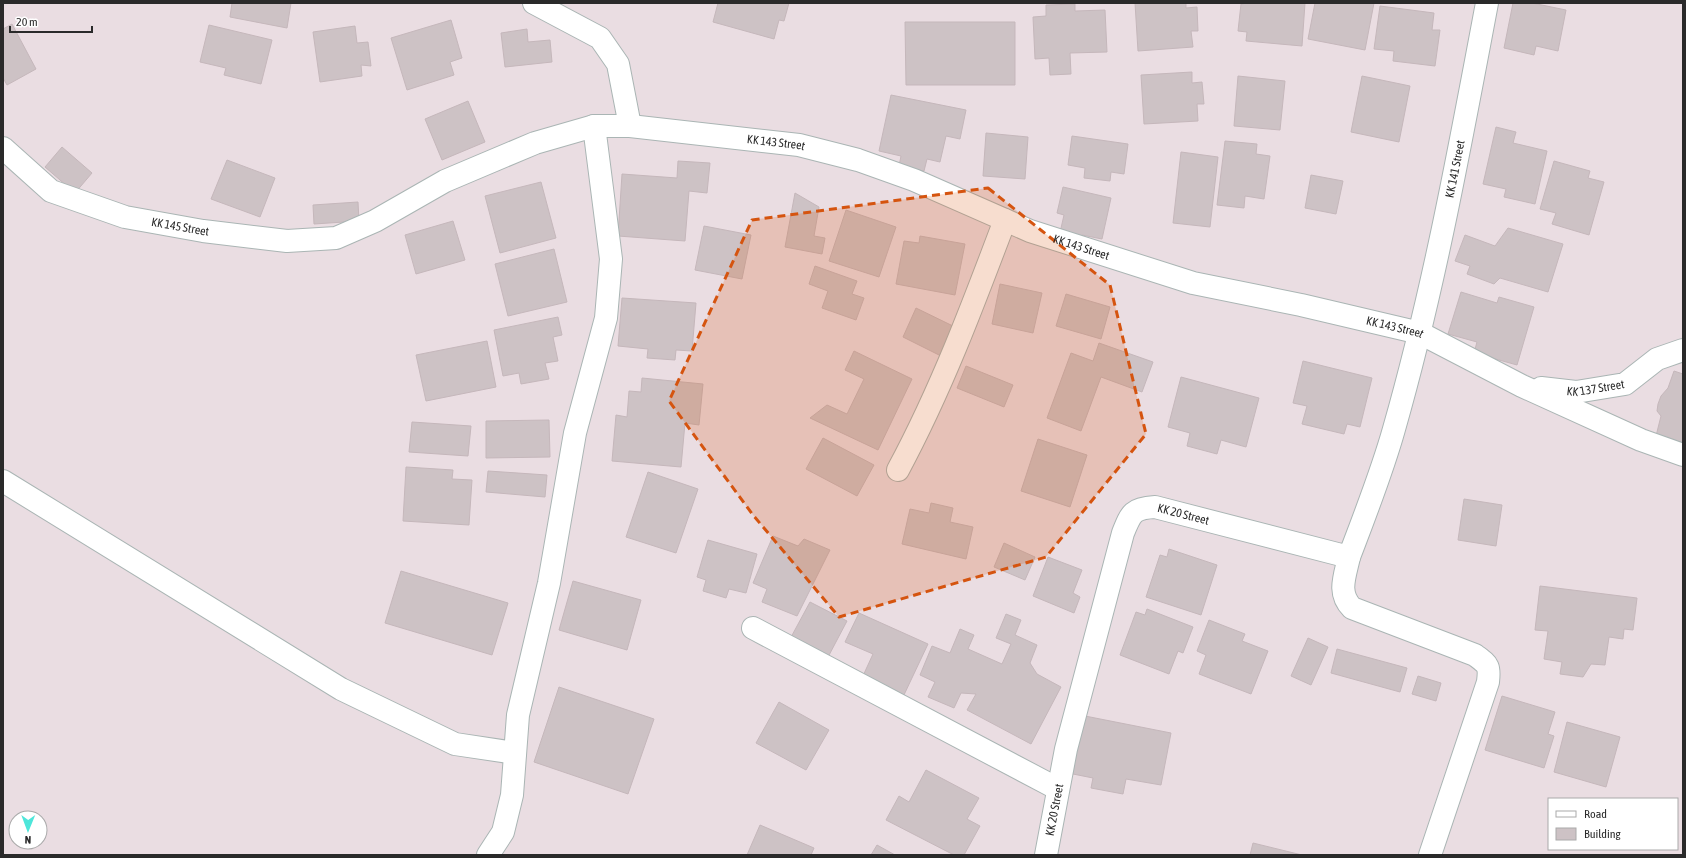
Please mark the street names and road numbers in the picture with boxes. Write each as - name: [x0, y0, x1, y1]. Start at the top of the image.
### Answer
- street label: KK 143 Street: [746, 132, 807, 153]
- street label: KK 141 Street: [1443, 138, 1468, 199]
- street label: KK 145 Street: [150, 215, 210, 239]
- street label: KK 143 Street: [1051, 232, 1112, 263]
- street label: KK 143 Street: [1365, 314, 1427, 341]
- street label: KK 137 Street: [1566, 377, 1626, 399]
- street label: KK 20 Street: [1156, 501, 1211, 528]
- street label: KK 20 Street: [1043, 782, 1066, 837]

